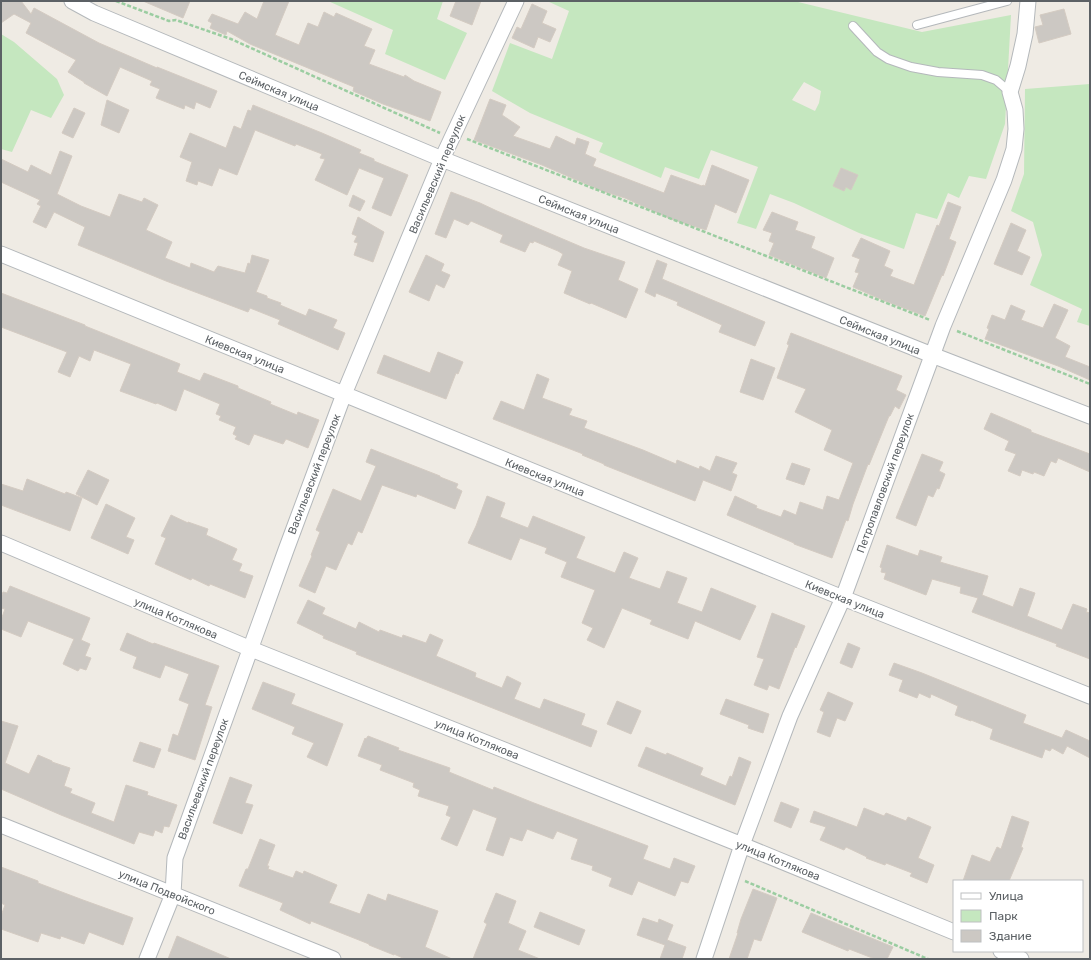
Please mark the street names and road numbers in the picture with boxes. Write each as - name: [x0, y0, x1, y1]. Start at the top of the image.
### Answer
- street label: Сеймская улица: [237, 69, 321, 114]
- street label: Васильевский переулок: [406, 113, 468, 236]
- street label: Сеймская улица: [536, 192, 621, 237]
- street label: Сеймская улица: [837, 313, 922, 358]
- street label: Киевская улица: [203, 333, 286, 376]
- street label: Петропавловский переулок: [854, 411, 917, 555]
- street label: Васильевский переулок: [285, 412, 343, 536]
- street label: Киевская улица: [503, 456, 586, 499]
- street label: Киевская улица: [803, 578, 886, 621]
- street label: улица Котлякова: [132, 595, 220, 642]
- street label: Васильевский переулок: [175, 717, 231, 841]
- street label: улица Котлякова: [433, 717, 521, 762]
- street label: улица Котлякова: [734, 838, 822, 883]
- street label: улица Подвойского: [117, 867, 217, 918]

